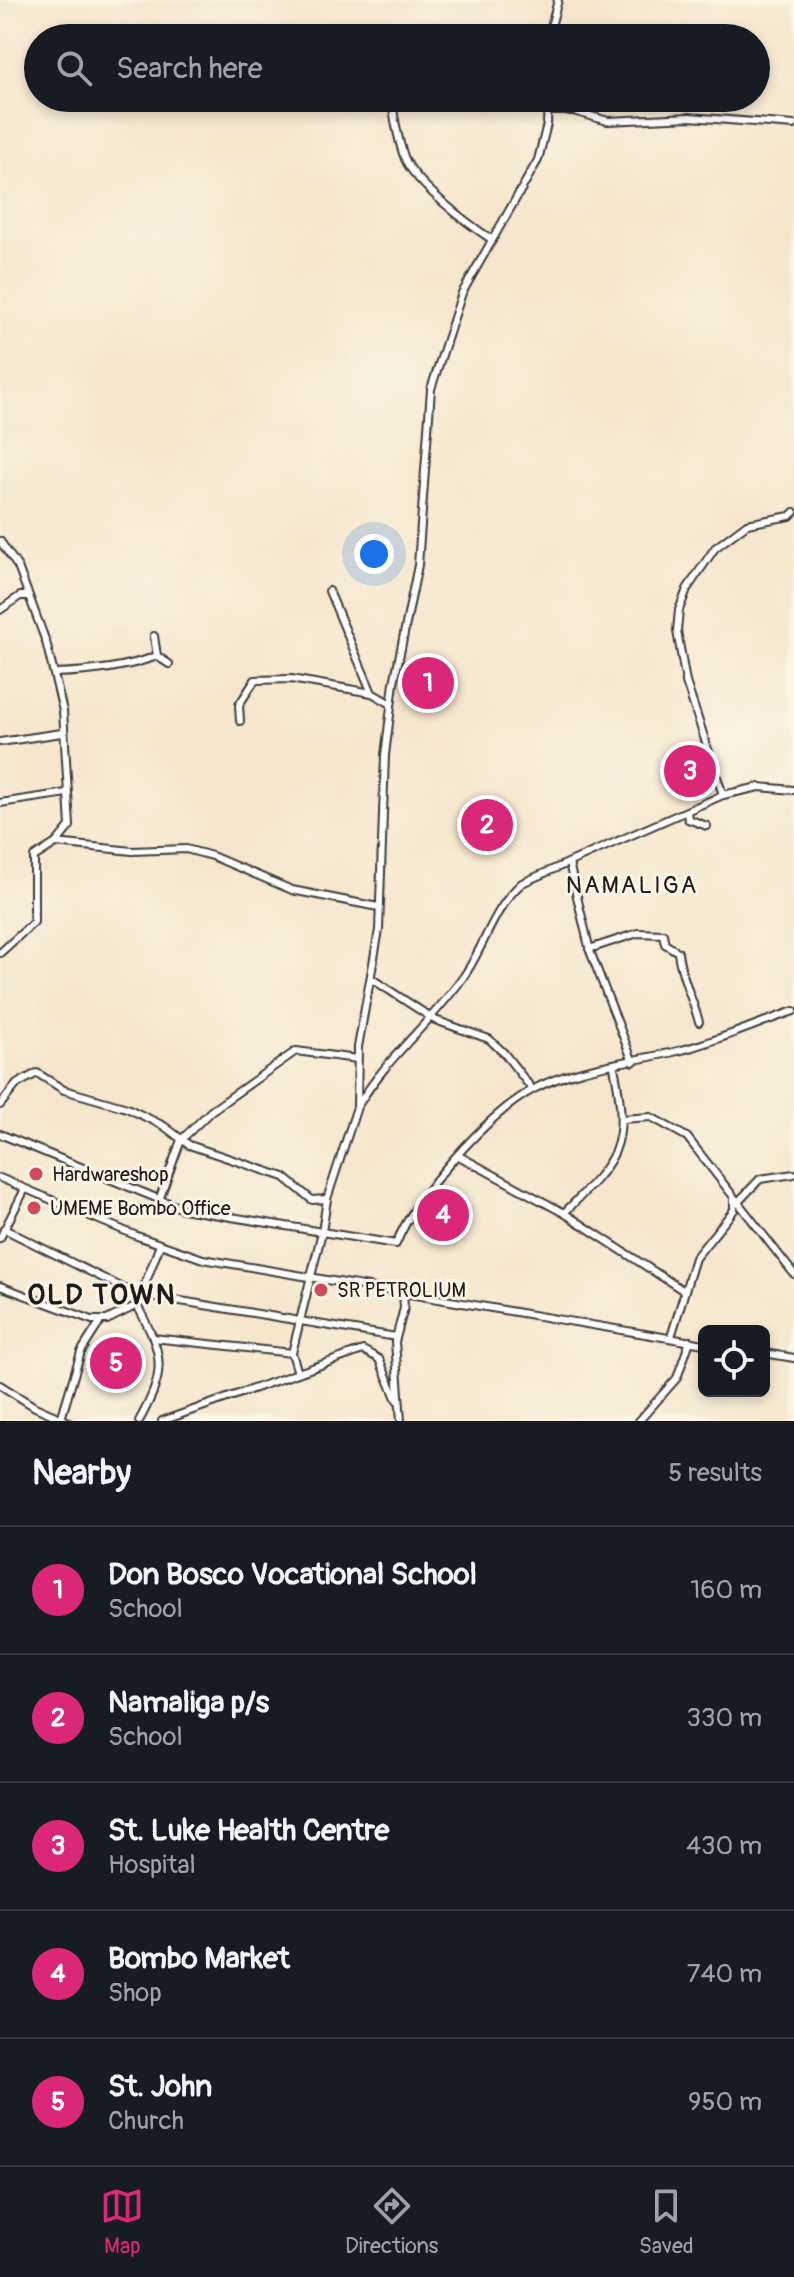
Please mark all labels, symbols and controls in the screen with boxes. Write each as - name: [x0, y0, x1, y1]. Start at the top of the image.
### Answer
- search box: [24, 24, 770, 112]
- icon: search: [52, 46, 96, 90]
- text: Search here: [116, 50, 263, 87]
- your location: [354, 534, 394, 574]
- pin: 1: [402, 653, 454, 713]
- pin: 3: [664, 741, 716, 801]
- pin: 2: [461, 795, 513, 855]
- district label: NAMALIGA: [566, 871, 698, 900]
- place label: Hardwareshop: [52, 1162, 169, 1187]
- marker: Hardwareshop: [27, 1165, 45, 1183]
- pin: 4: [417, 1185, 469, 1245]
- place label: UMEME Bombo Office: [50, 1196, 231, 1221]
- marker: UMEME Bombo Office: [25, 1199, 43, 1217]
- district label: OLD TOWN: [27, 1278, 177, 1313]
- place label: SR PETROLIUM: [337, 1278, 466, 1303]
- marker: SR PETROLIUM: [312, 1281, 330, 1299]
- map controls: [698, 1325, 770, 1397]
- button: locate: [698, 1325, 770, 1397]
- pin: 5: [90, 1333, 142, 1393]
- text: Nearby: [32, 1452, 131, 1495]
- text: 5 results: [668, 1457, 762, 1489]
- text: Don Bosco Vocational School: [108, 1556, 477, 1593]
- text: 1: [53, 1574, 63, 1606]
- text: 160 m: [690, 1574, 762, 1606]
- text: School: [108, 1593, 183, 1625]
- text: Namaliga p/s: [108, 1684, 269, 1721]
- text: 2: [51, 1702, 65, 1734]
- text: 330 m: [686, 1702, 762, 1734]
- text: School: [108, 1721, 183, 1753]
- text: St. Luke Health Centre: [108, 1812, 389, 1849]
- text: 3: [51, 1830, 65, 1862]
- text: 430 m: [686, 1830, 762, 1862]
- text: Hospital: [108, 1849, 196, 1881]
- text: Bombo Market: [108, 1940, 290, 1977]
- text: 4: [50, 1958, 66, 1990]
- text: 740 m: [687, 1958, 762, 1990]
- text: Shop: [108, 1977, 162, 2009]
- text: St. John: [108, 2068, 212, 2105]
- text: 5: [51, 2086, 65, 2118]
- text: 950 m: [688, 2086, 762, 2118]
- text: Church: [108, 2105, 184, 2137]
- tab: Map: [100, 2184, 144, 2260]
- tab: Directions: [345, 2184, 438, 2260]
- tab: Saved: [639, 2184, 694, 2260]

